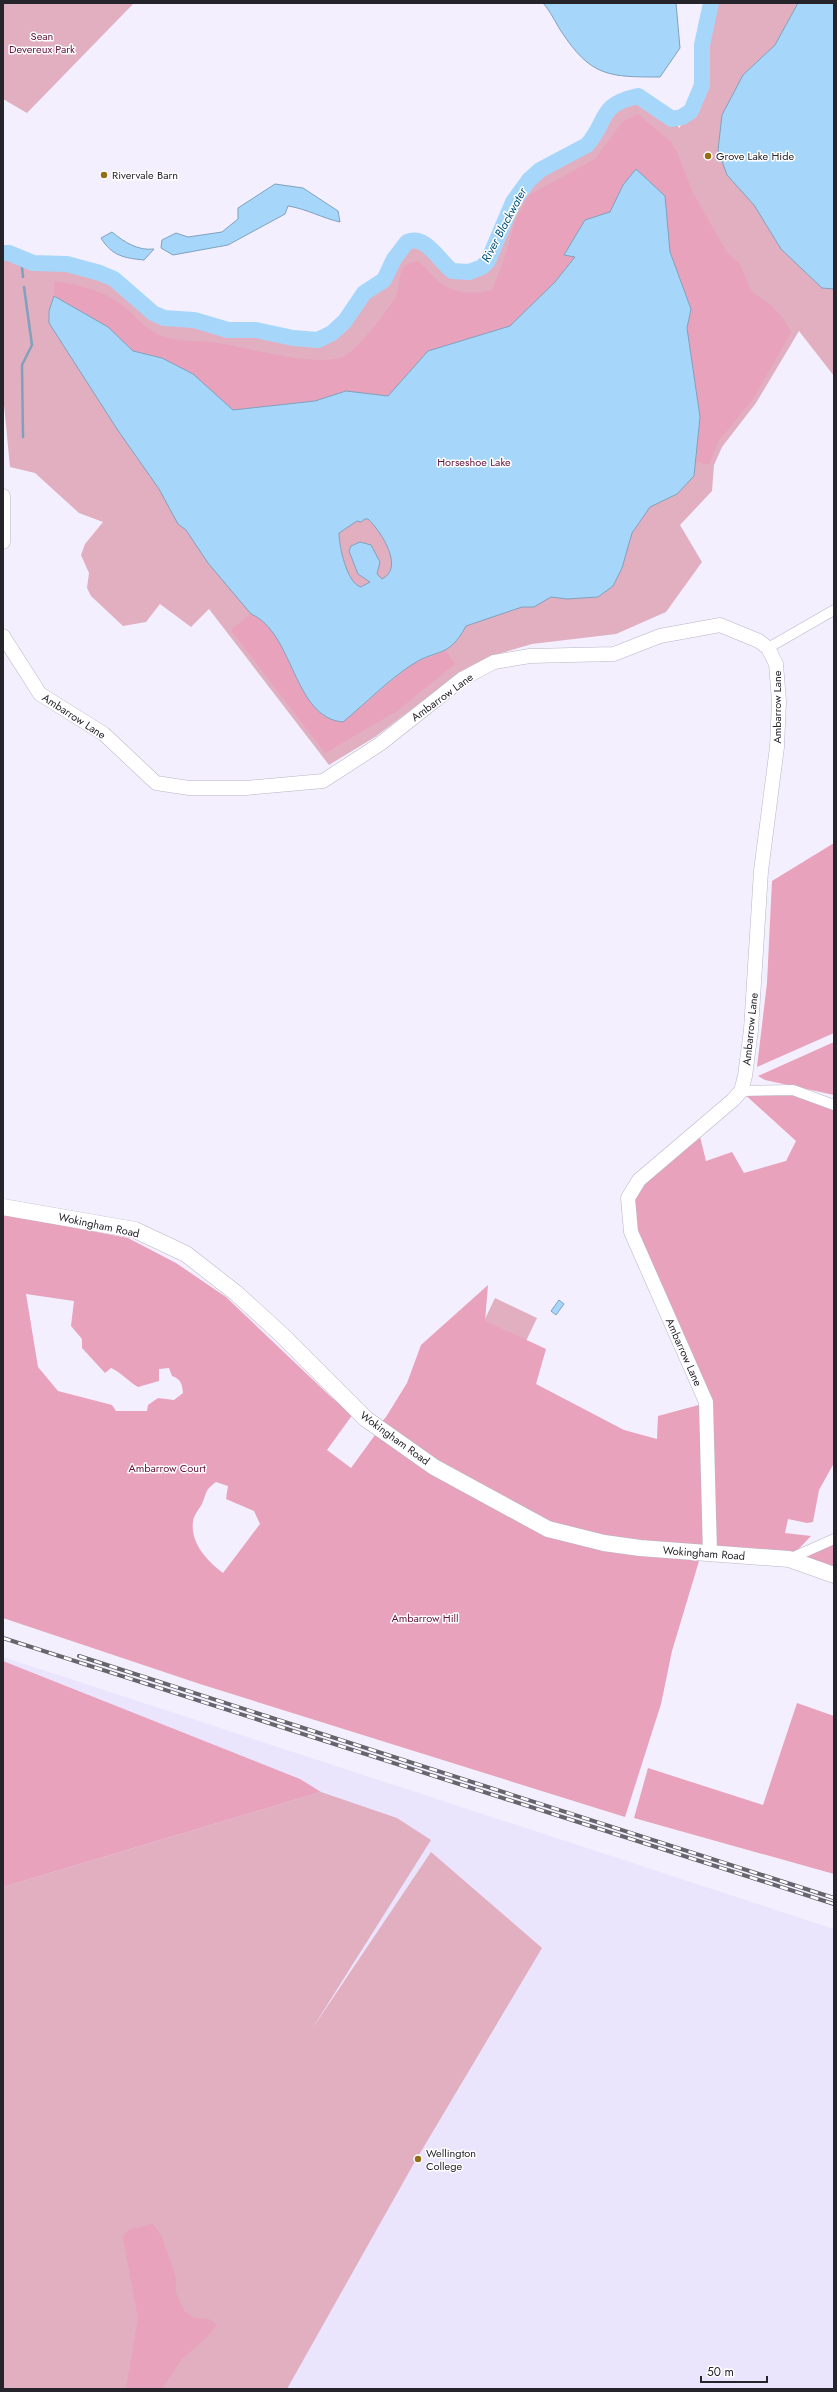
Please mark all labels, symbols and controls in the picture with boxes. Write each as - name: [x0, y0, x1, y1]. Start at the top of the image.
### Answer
- park label: Sean Devereux Park: [9, 28, 75, 57]
- place label: Grove Lake Hide: [716, 148, 794, 164]
- marker: Grove Lake Hide: [703, 151, 713, 161]
- place label: Rivervale Barn: [112, 167, 178, 183]
- marker: Rivervale Barn: [99, 170, 109, 180]
- water label: River Blackwater: [477, 184, 532, 265]
- park label: Horseshoe Lake: [437, 454, 511, 470]
- street label: Ambarrow Lane: [408, 669, 477, 725]
- street label: Ambarrow Lane: [769, 670, 785, 744]
- street label: Ambarrow Lane: [39, 689, 109, 743]
- street label: Ambarrow Lane: [738, 991, 762, 1066]
- street label: Wokingham Road: [57, 1209, 141, 1241]
- street label: Ambarrow Lane: [662, 1315, 706, 1389]
- street label: Wokingham Road: [357, 1407, 433, 1469]
- park label: Ambarrow Court: [128, 1460, 206, 1476]
- street label: Wokingham Road: [662, 1542, 746, 1564]
- park label: Ambarrow Hill: [391, 1610, 459, 1626]
- place label: Wellington College: [426, 2145, 476, 2174]
- marker: Wellington College: [413, 2154, 423, 2164]
- scale bar: [701, 2358, 767, 2384]
- text: 50 m: [707, 2363, 734, 2381]

